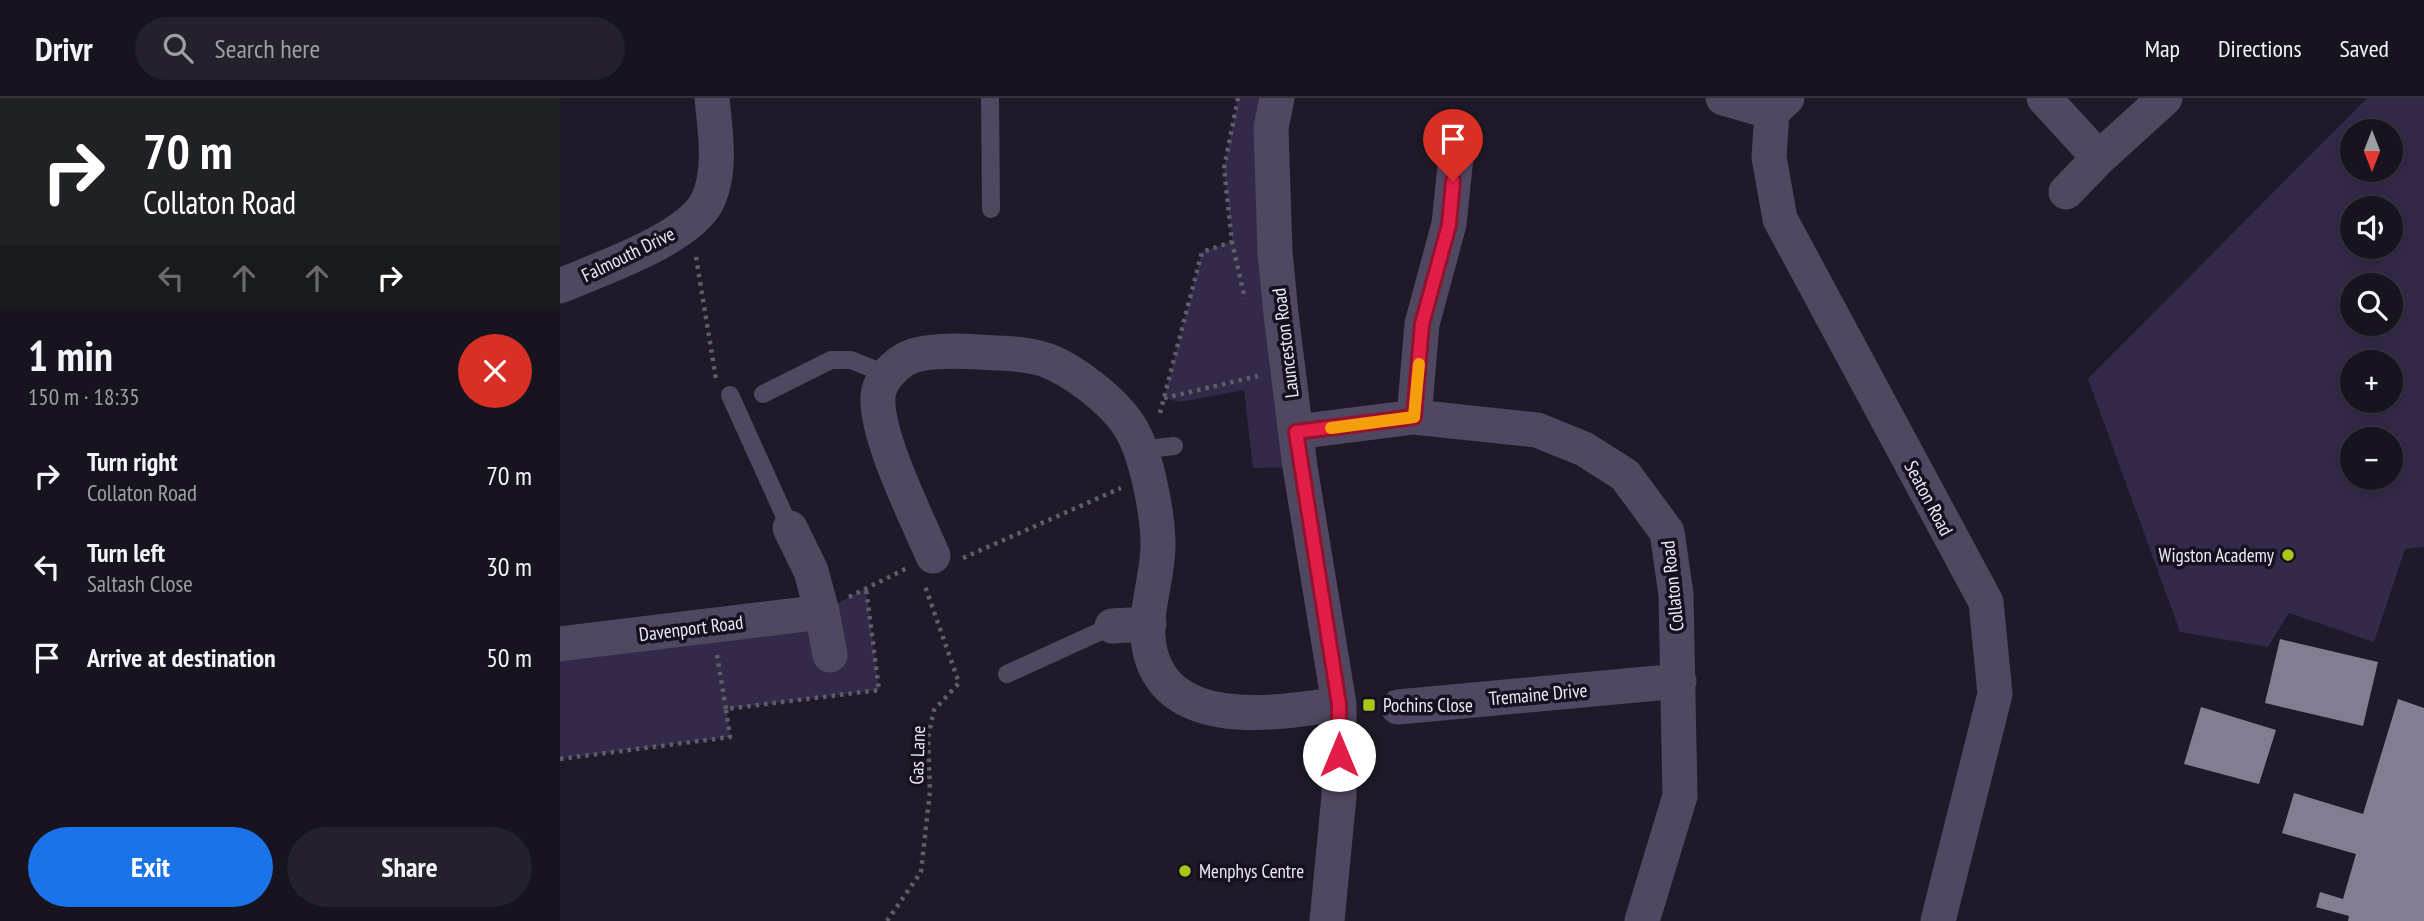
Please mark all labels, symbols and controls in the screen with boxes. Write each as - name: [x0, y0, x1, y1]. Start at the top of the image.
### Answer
- search box: [135, 17, 625, 80]
- text: Drivr: [35, 27, 93, 70]
- icon: search: [159, 29, 197, 67]
- text: Search here: [215, 32, 320, 65]
- text: Map: [2145, 33, 2180, 64]
- text: Directions: [2218, 33, 2302, 64]
- text: Saved: [2340, 33, 2389, 64]
- pin: [1423, 109, 1483, 181]
- text: 70 m: [143, 119, 232, 183]
- north arrow: [2340, 119, 2403, 182]
- map controls: [2340, 119, 2403, 490]
- icon: arrive: [1434, 120, 1472, 158]
- icon: right: [28, 126, 119, 217]
- text: Collaton Road: [143, 181, 296, 223]
- button: sound: [2340, 196, 2403, 259]
- street label: Falmouth Drive: [577, 221, 679, 287]
- icon: left: [152, 259, 190, 297]
- icon: ahead: [225, 259, 263, 297]
- icon: ahead: [298, 259, 336, 297]
- icon: right: [371, 259, 409, 297]
- button: search: [2340, 273, 2403, 336]
- street label: Launceston Road: [1266, 287, 1304, 399]
- text: 1 min: [28, 328, 113, 383]
- button: close: [458, 334, 532, 408]
- button: +: [2340, 350, 2403, 413]
- text: 150 m · 18:35: [28, 382, 140, 411]
- button: −: [2340, 427, 2403, 490]
- text: Turn right: [87, 445, 178, 478]
- street label: Seaton Road: [1899, 456, 1959, 540]
- icon: right: [28, 457, 66, 495]
- text: 70 m: [486, 459, 532, 492]
- text: Collaton Road: [87, 478, 197, 507]
- text: Turn left: [87, 536, 165, 569]
- street label: Collaton Road: [1655, 540, 1689, 632]
- place label: Wigston Academy: [2159, 543, 2275, 567]
- marker: Wigston Academy: [2280, 547, 2296, 563]
- icon: left: [28, 548, 66, 586]
- text: 30 m: [486, 550, 532, 583]
- text: Saltash Close: [87, 569, 193, 598]
- street label: Davenport Road: [637, 610, 745, 646]
- icon: arrive: [28, 639, 66, 677]
- text: Arrive at destination: [87, 641, 276, 674]
- text: 50 m: [486, 641, 532, 674]
- street label: Tremaine Drive: [1488, 678, 1588, 710]
- place label: Pochins Close: [1383, 693, 1473, 717]
- marker: Pochins Close: [1361, 697, 1377, 713]
- position arrow: [1302, 718, 1376, 792]
- street label: Gas Lane: [904, 725, 930, 785]
- button: Exit: [28, 827, 273, 907]
- button: Share: [287, 827, 532, 907]
- place label: Menphys Centre: [1199, 859, 1304, 883]
- marker: Menphys Centre: [1177, 863, 1193, 879]

